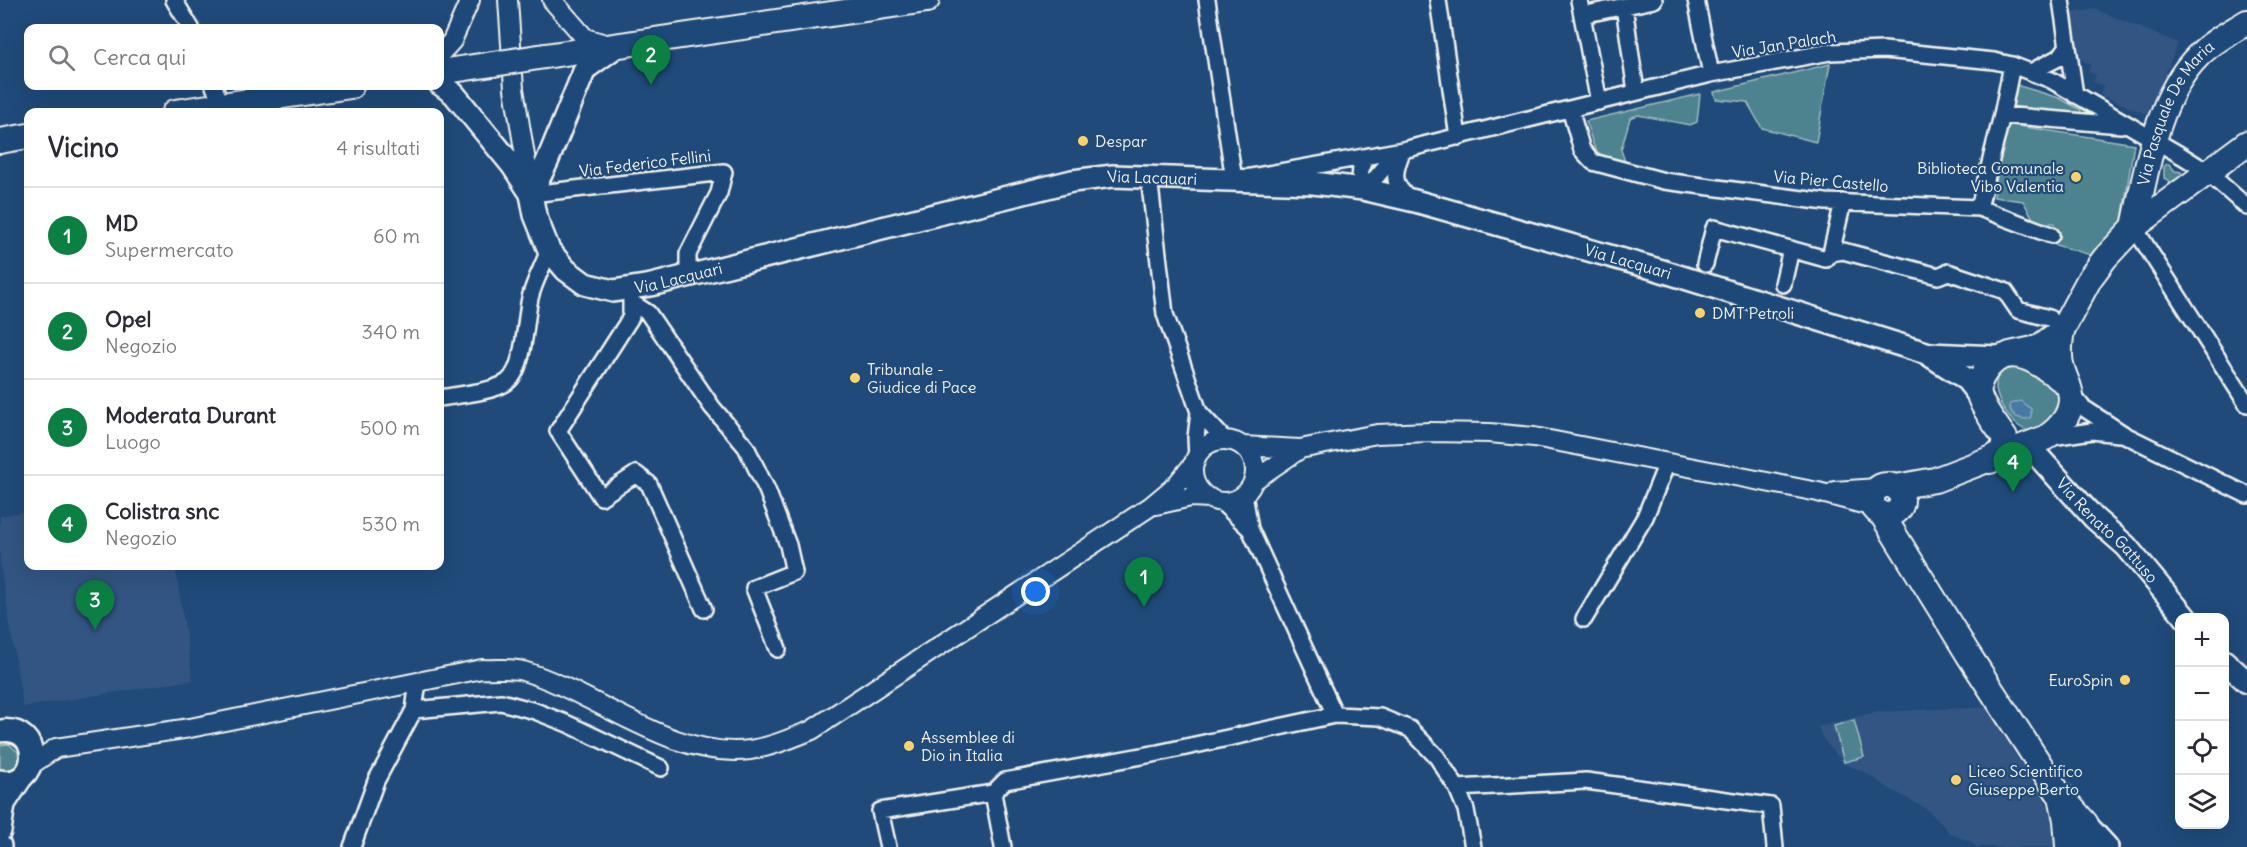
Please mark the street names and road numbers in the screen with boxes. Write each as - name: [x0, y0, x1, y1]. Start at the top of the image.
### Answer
- street label: Via Jan Palach: [1730, 26, 1838, 62]
- street label: Via Pasquale De Maria: [2133, 36, 2218, 187]
- street label: Via Federico Fellini: [578, 145, 712, 181]
- street label: Via Lacquari: [1106, 166, 1197, 189]
- street label: Via Pier Castello: [1773, 166, 1889, 196]
- street label: Via Lacquari: [1582, 239, 1674, 283]
- street label: Via Lacquari: [633, 258, 724, 297]
- street label: Via Renato Gattuso: [2052, 473, 2163, 587]

